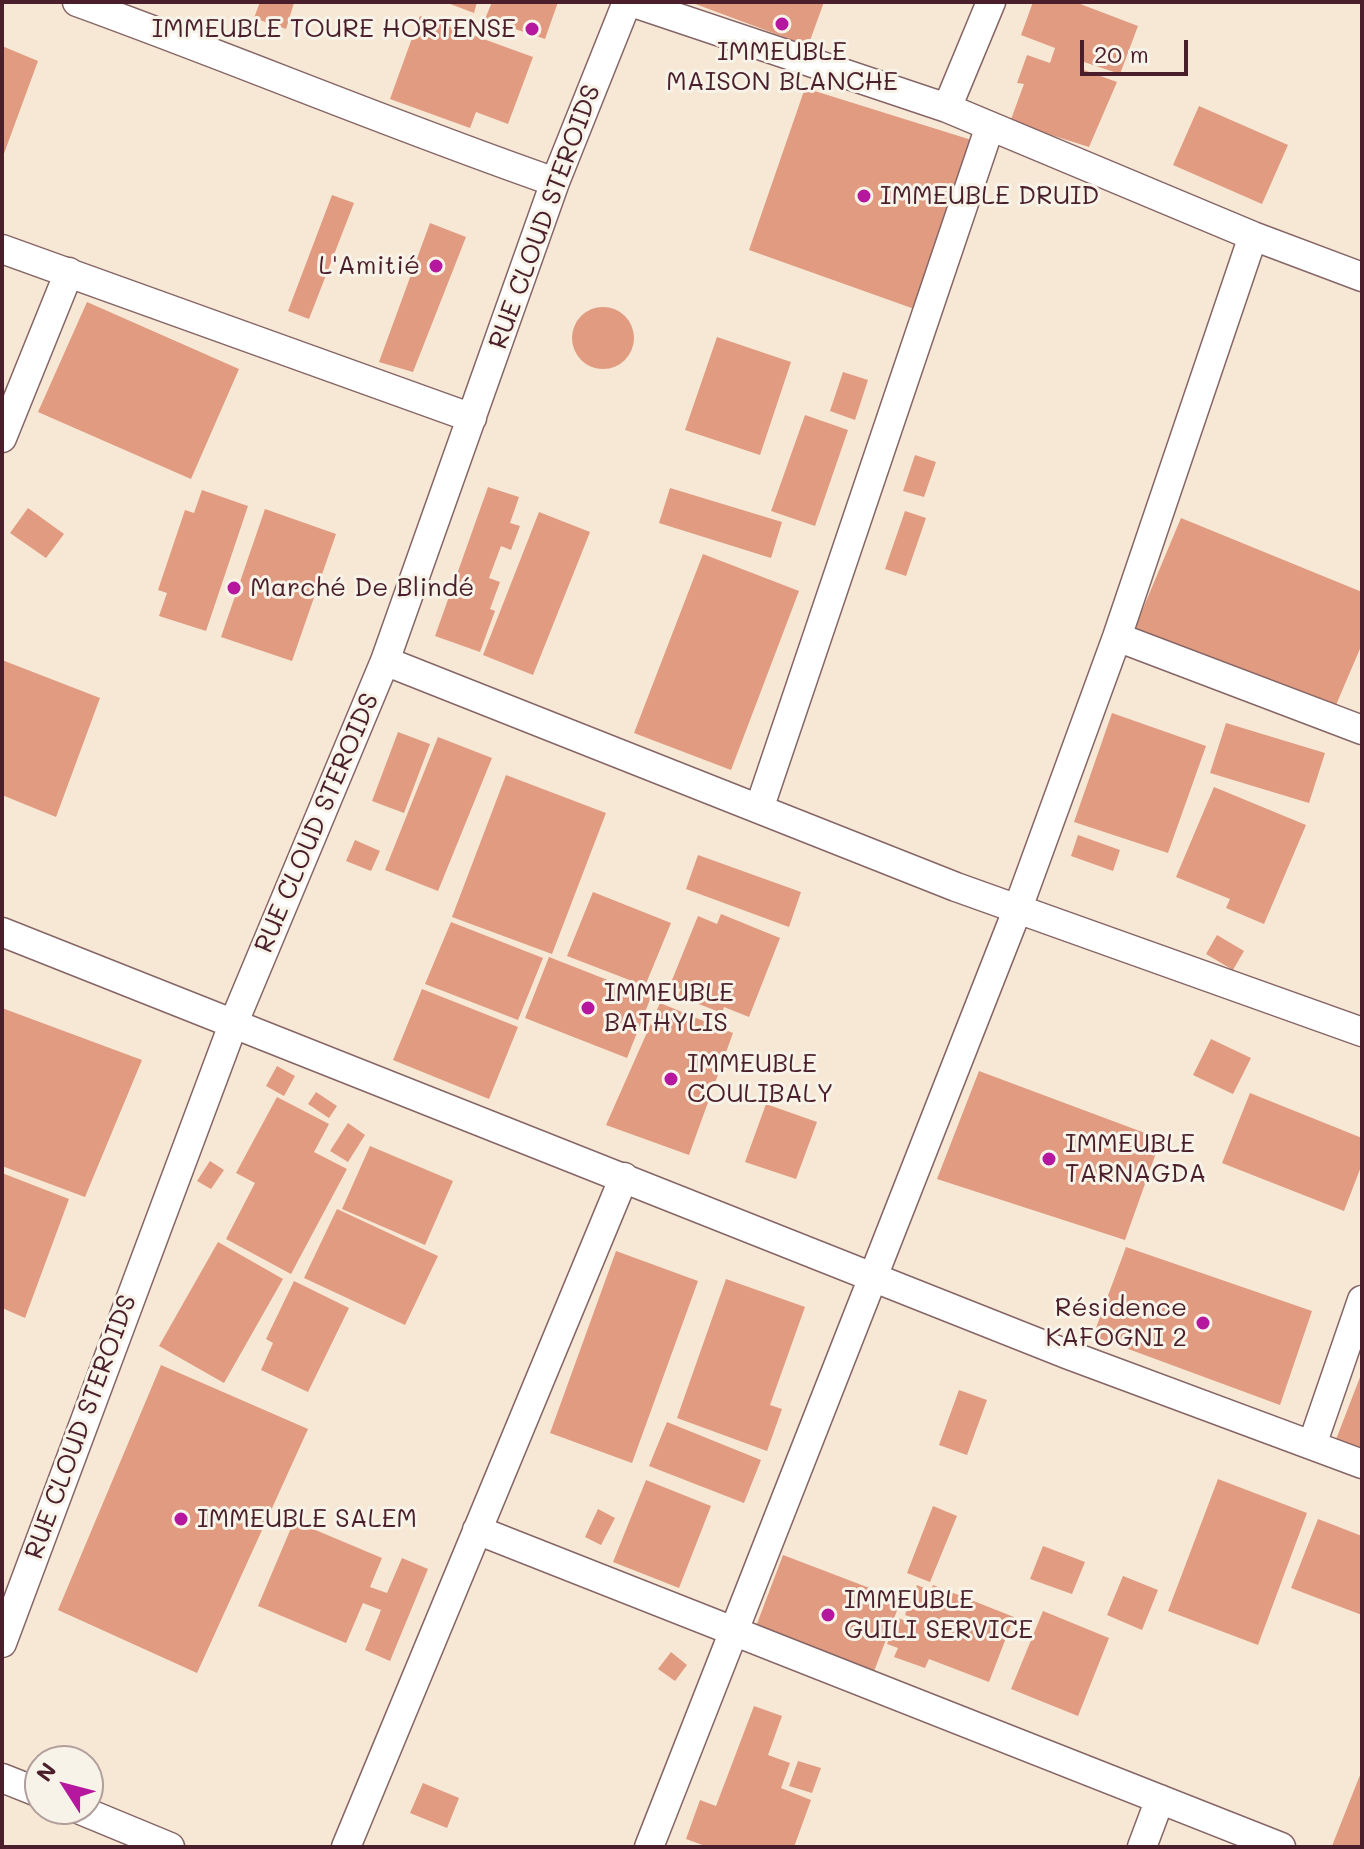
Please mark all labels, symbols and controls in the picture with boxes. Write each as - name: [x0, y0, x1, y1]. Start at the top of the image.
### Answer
- place label: IMMEUBLE TOURE HORTENSE: [152, 13, 516, 45]
- marker: IMMEUBLE MAISON BLANCHE: [773, 15, 791, 33]
- marker: IMMEUBLE TOURE HORTENSE: [523, 20, 541, 38]
- scale bar: [1084, 24, 1192, 74]
- place label: IMMEUBLE MAISON BLANCHE: [666, 36, 898, 98]
- text: 20 m: [1094, 38, 1149, 69]
- street label: RUE CLOUD STEROIDS: [483, 81, 607, 353]
- place label: IMMEUBLE DRUID: [880, 180, 1099, 212]
- marker: IMMEUBLE DRUID: [855, 187, 873, 205]
- place label: L'Amitié: [318, 250, 420, 282]
- marker: L'Amitié: [427, 257, 445, 275]
- place label: Marché De Blindé: [250, 572, 474, 604]
- marker: Marché De Blindé: [225, 579, 243, 597]
- street label: RUE CLOUD STEROIDS: [248, 689, 386, 957]
- place label: IMMEUBLE BATHYLIS: [604, 977, 734, 1038]
- marker: IMMEUBLE BATHYLIS: [579, 999, 597, 1017]
- place label: IMMEUBLE COULIBALY: [687, 1048, 833, 1110]
- marker: IMMEUBLE COULIBALY: [662, 1070, 680, 1088]
- place label: IMMEUBLE TARNAGDA: [1065, 1128, 1206, 1190]
- marker: IMMEUBLE TARNAGDA: [1040, 1150, 1058, 1168]
- street label: RUE CLOUD STEROIDS: [19, 1291, 143, 1563]
- place label: Résidence KAFOGNI 2: [1045, 1292, 1187, 1354]
- marker: Résidence KAFOGNI 2: [1194, 1314, 1212, 1332]
- place label: IMMEUBLE SALEM: [197, 1503, 417, 1535]
- marker: IMMEUBLE SALEM: [172, 1510, 190, 1528]
- place label: IMMEUBLE GUILI SERVICE: [844, 1584, 1033, 1646]
- marker: IMMEUBLE GUILI SERVICE: [819, 1606, 837, 1624]
- north arrow: [24, 1745, 104, 1825]
- text: N: [29, 1757, 62, 1787]

